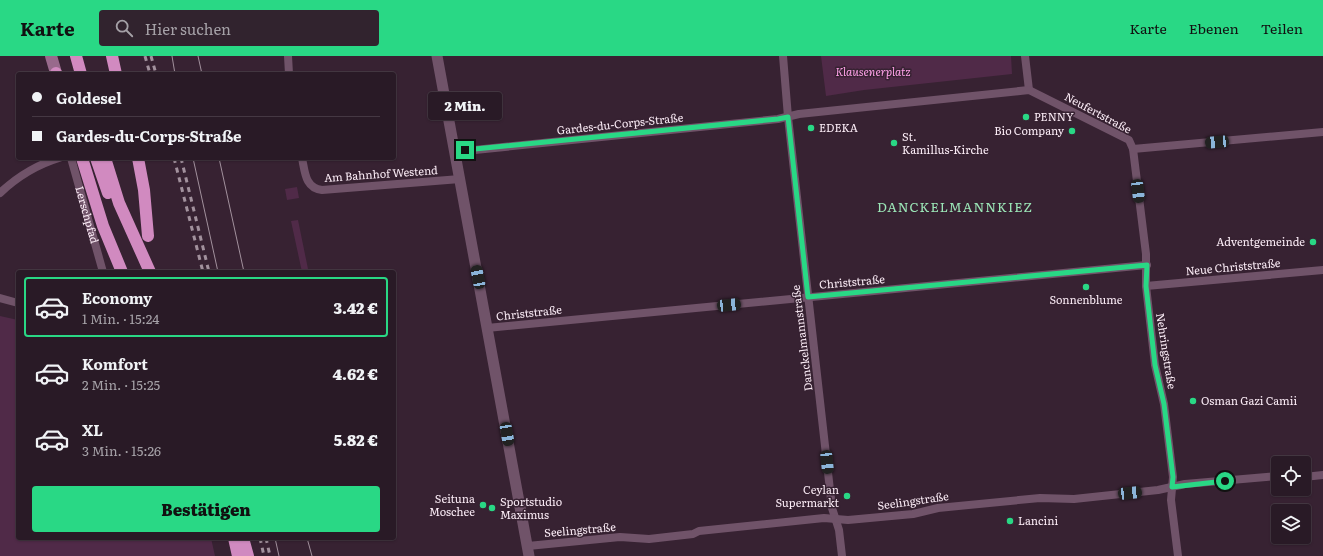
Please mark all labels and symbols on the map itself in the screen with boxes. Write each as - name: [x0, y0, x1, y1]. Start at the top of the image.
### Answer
- park label: Klausenerplatz: [836, 63, 910, 79]
- street label: Neufertstraße: [1062, 88, 1135, 137]
- callout: 2 Min.: [428, 92, 502, 120]
- street label: Gardes-du-Corps-Straße: [556, 108, 684, 138]
- place label: PENNY: [1034, 108, 1074, 124]
- marker: PENNY: [1021, 112, 1031, 122]
- place label: EDEKA: [819, 119, 858, 135]
- place label: Bio Company: [994, 122, 1065, 138]
- marker: EDEKA: [806, 123, 816, 133]
- marker: Bio Company: [1067, 126, 1077, 136]
- place label: St. Kamillus-Kirche: [902, 128, 989, 157]
- car: [1205, 135, 1229, 149]
- marker: St. Kamillus-Kirche: [889, 138, 899, 148]
- route end: [456, 141, 474, 159]
- street label: Am Bahnhof Westend: [324, 161, 439, 185]
- car: [1131, 178, 1145, 204]
- street label: Lerschpfad: [72, 184, 104, 245]
- district label: DANCKELMANNKIEZ: [877, 197, 1033, 216]
- place label: Adventgemeinde: [1216, 233, 1305, 249]
- marker: Adventgemeinde: [1308, 237, 1318, 247]
- street label: Neue Christstraße: [1185, 254, 1281, 278]
- car: [470, 264, 486, 290]
- street label: Christstraße: [818, 270, 886, 292]
- marker: Sonnenblume: [1081, 282, 1091, 292]
- street label: Danckelmannstraße: [787, 284, 815, 392]
- place label: Sonnenblume: [1049, 291, 1123, 307]
- car: [716, 298, 742, 312]
- street label: Christstraße: [495, 301, 563, 323]
- street label: Nehringstraße: [1153, 312, 1181, 390]
- place label: Osman Gazi Camii: [1201, 392, 1297, 408]
- marker: Osman Gazi Camii: [1188, 396, 1198, 406]
- car: [499, 421, 515, 447]
- car: [820, 449, 834, 475]
- route start: [1216, 472, 1234, 490]
- place label: Ceylan Supermarkt: [775, 481, 840, 510]
- car: [1117, 486, 1143, 500]
- street label: Seelingstraße: [876, 487, 950, 513]
- place label: Seituna Moschee: [429, 490, 475, 519]
- marker: Ceylan Supermarkt: [842, 491, 852, 501]
- place label: Sportstudio Maximus: [500, 493, 562, 522]
- marker: Seituna Moschee: [478, 500, 488, 510]
- marker: Sportstudio Maximus: [487, 503, 497, 513]
- place label: Lancini: [1018, 512, 1058, 528]
- marker: Lancini: [1005, 516, 1015, 526]
- street label: Seelingstraße: [543, 518, 617, 540]

